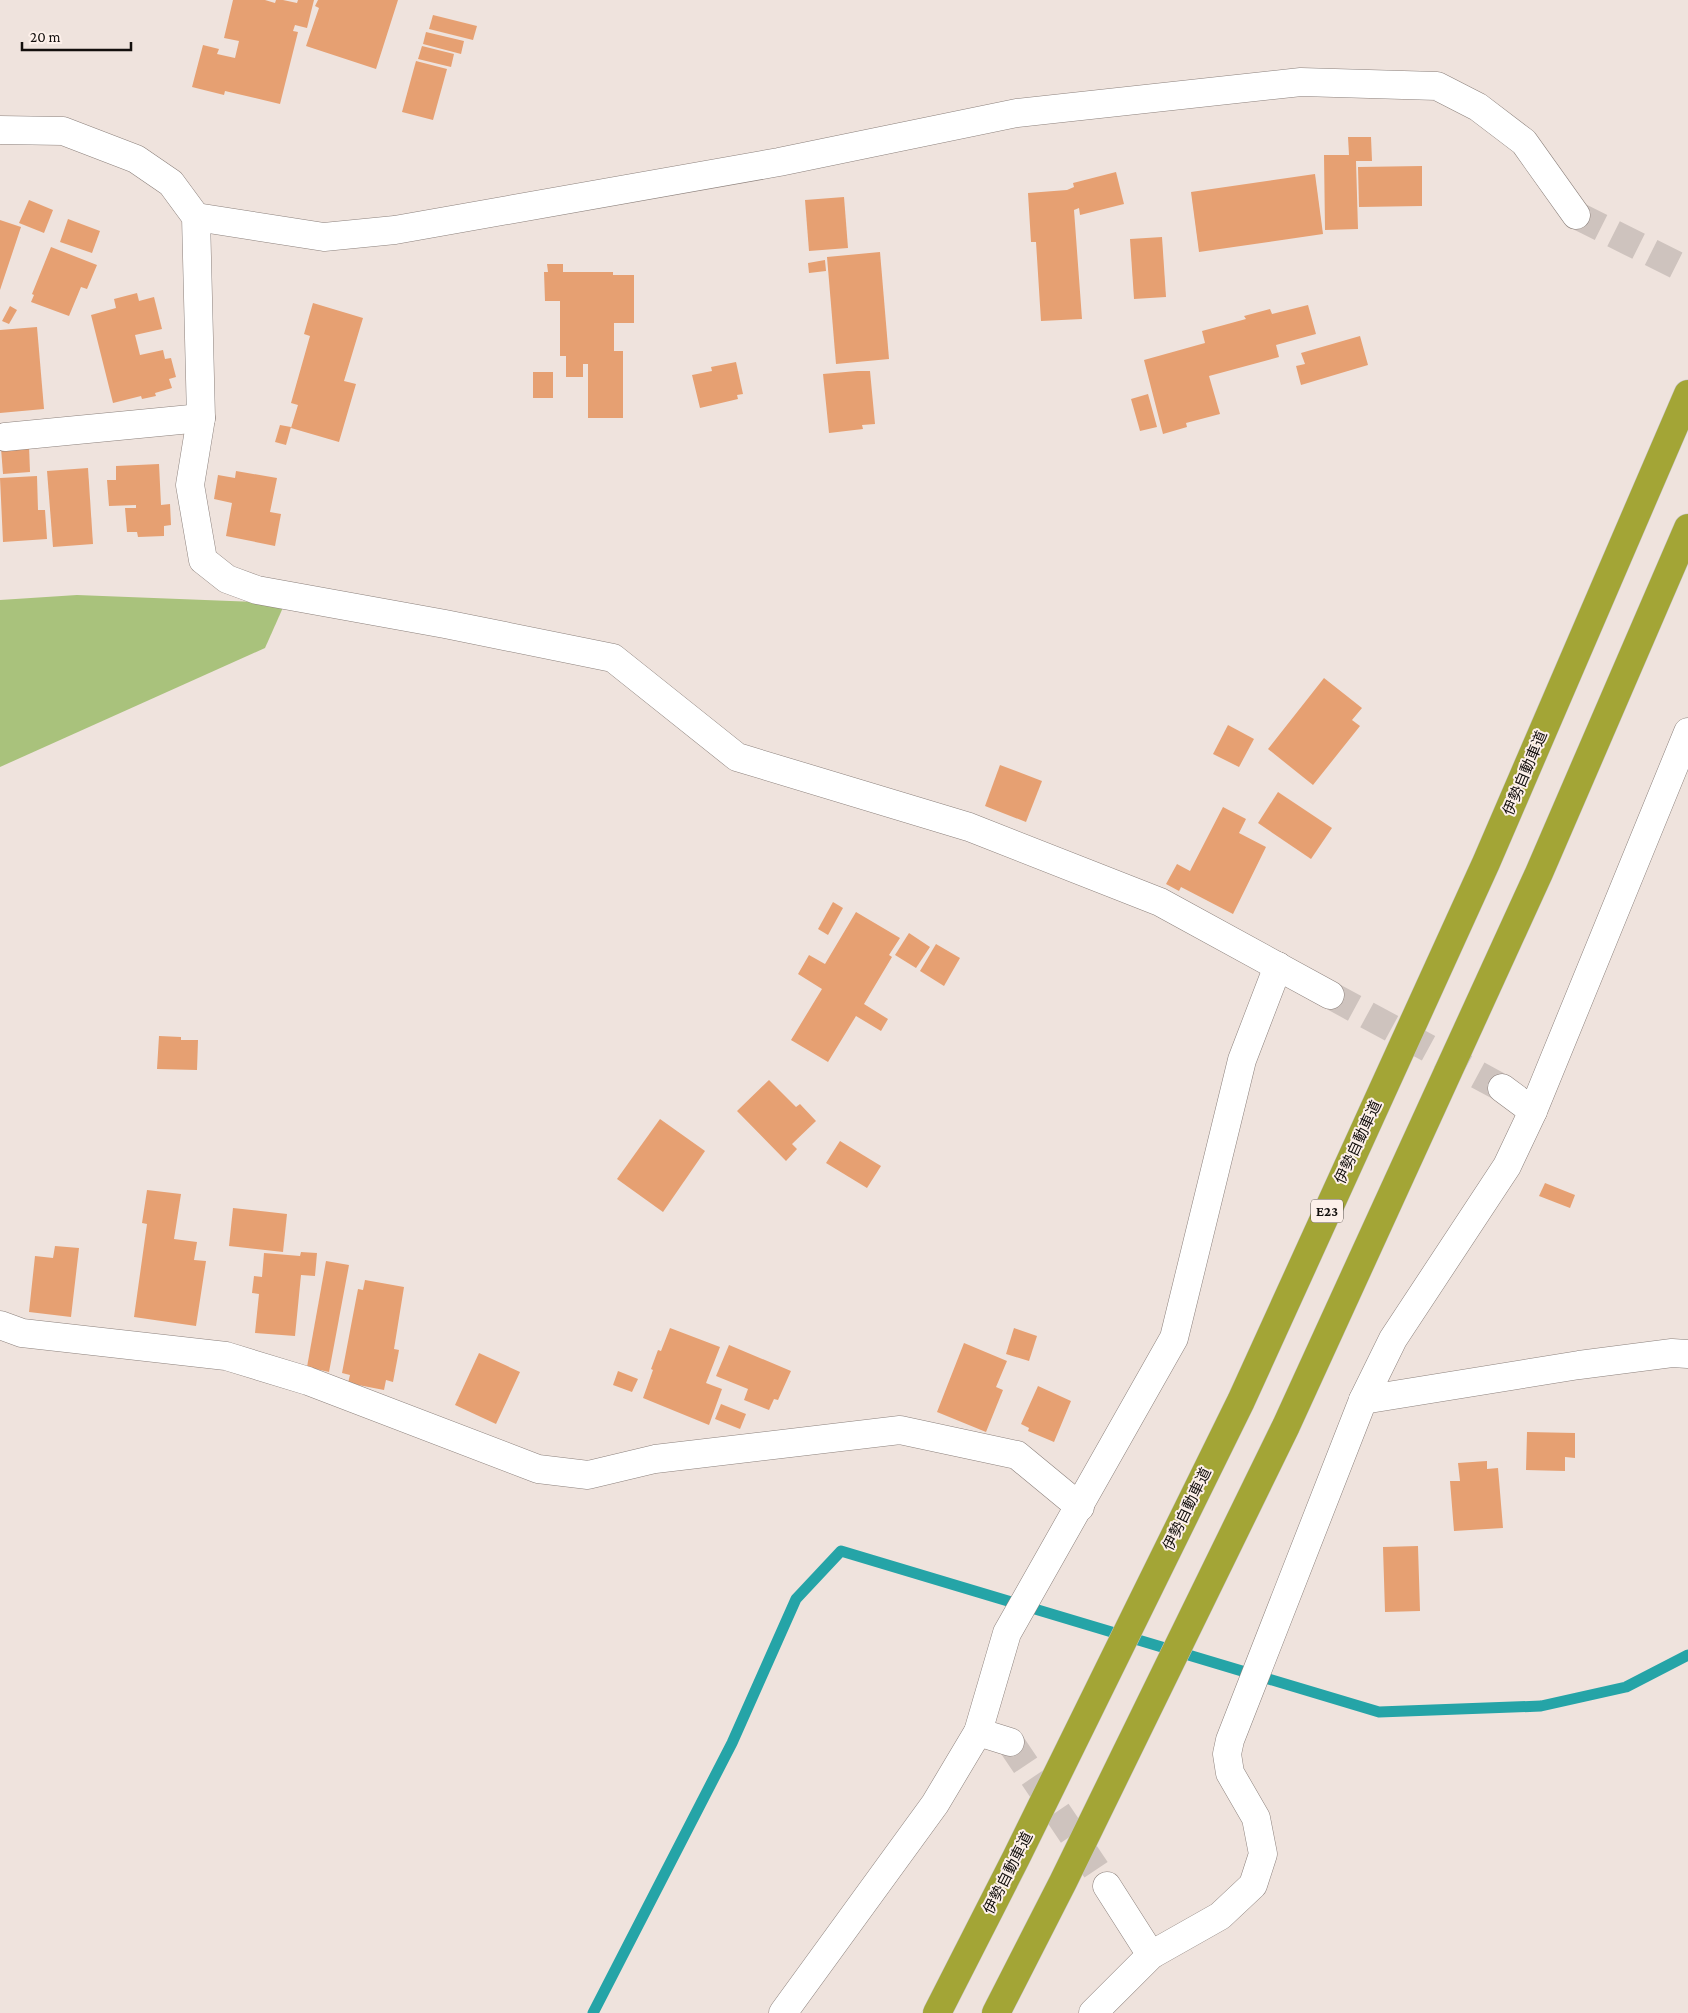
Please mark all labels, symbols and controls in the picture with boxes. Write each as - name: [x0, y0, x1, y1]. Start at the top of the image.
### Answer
- scale bar: [22, 20, 131, 52]
- text: 20 m: [30, 29, 61, 45]
- street label: 伊勢自動車道: [1500, 728, 1550, 818]
- street label: 伊勢自動車道: [1332, 1098, 1384, 1186]
- road number: E23: [1311, 1200, 1343, 1222]
- street label: 伊勢自動車道: [1160, 1465, 1214, 1553]
- street label: 伊勢自動車道: [980, 1829, 1036, 1917]

